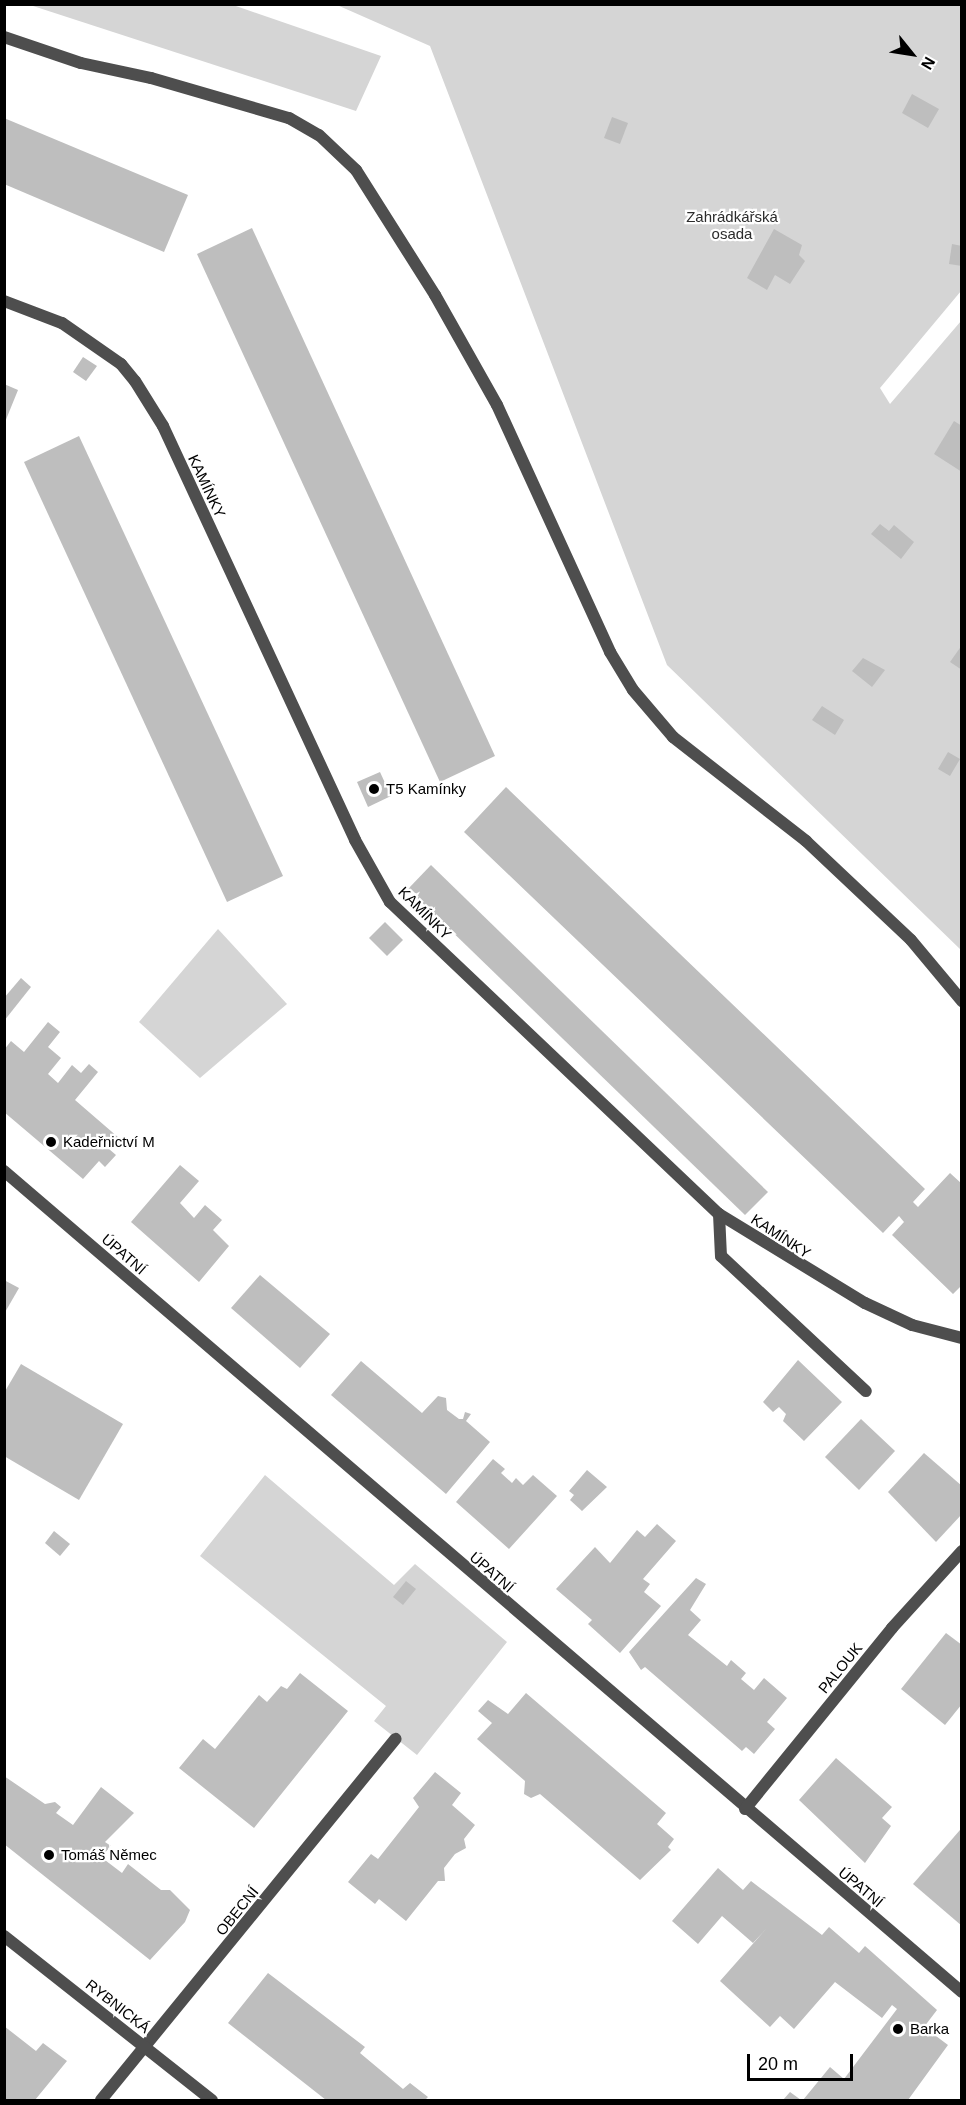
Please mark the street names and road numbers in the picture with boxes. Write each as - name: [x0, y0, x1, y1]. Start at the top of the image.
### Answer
- street label: KAMÍNKY: [185, 452, 229, 520]
- street label: KAMÍNKY: [395, 883, 455, 943]
- street label: KAMÍNKY: [748, 1210, 814, 1262]
- street label: ÚPATNÍ: [98, 1230, 150, 1278]
- street label: ÚPATNÍ: [466, 1548, 518, 1596]
- street label: PALOUK: [814, 1639, 866, 1697]
- street label: ÚPATNÍ: [835, 1863, 887, 1911]
- street label: OBECNÍ: [212, 1883, 262, 1939]
- street label: RYBNICKÁ: [82, 1975, 154, 2037]

